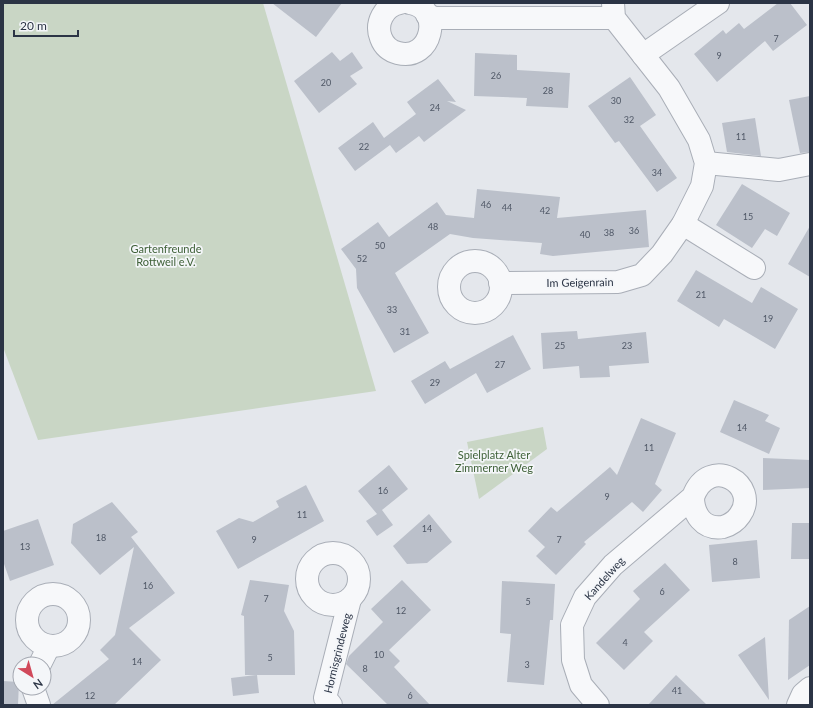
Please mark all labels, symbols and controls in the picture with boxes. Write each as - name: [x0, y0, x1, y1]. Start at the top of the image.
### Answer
- scale bar: [14, 12, 78, 38]
- text: 20 m: [20, 18, 47, 33]
- house number: 7: [773, 33, 779, 44]
- house number: 9: [716, 50, 722, 61]
- house number: 26: [491, 70, 501, 81]
- house number: 20: [321, 77, 331, 88]
- house number: 28: [543, 85, 553, 96]
- house number: 30: [611, 95, 621, 106]
- house number: 24: [430, 102, 440, 113]
- house number: 32: [624, 114, 634, 125]
- house number: 11: [736, 131, 746, 142]
- house number: 22: [359, 141, 369, 152]
- house number: 34: [652, 167, 662, 178]
- house number: 46: [481, 199, 491, 210]
- house number: 44: [502, 202, 512, 213]
- house number: 42: [540, 205, 550, 216]
- house number: 15: [743, 211, 753, 222]
- house number: 48: [428, 221, 438, 232]
- house number: 36: [629, 225, 639, 236]
- house number: 38: [604, 227, 614, 238]
- house number: 40: [580, 229, 590, 240]
- house number: 50: [375, 240, 385, 251]
- park label: Gartenfreunde Rottweil e.V.: [131, 242, 202, 268]
- house number: 52: [357, 253, 367, 264]
- street label: Im Geigenrain: [546, 275, 614, 289]
- house number: 21: [696, 289, 706, 300]
- house number: 33: [387, 304, 397, 315]
- house number: 19: [763, 313, 773, 324]
- house number: 31: [400, 326, 410, 337]
- house number: 25: [555, 340, 565, 351]
- house number: 23: [622, 340, 632, 351]
- house number: 27: [495, 359, 505, 370]
- house number: 29: [430, 377, 440, 388]
- house number: 14: [737, 422, 747, 433]
- house number: 11: [644, 442, 654, 453]
- park label: Spielplatz Alter Zimmerner Weg: [455, 448, 533, 474]
- house number: 16: [378, 485, 388, 496]
- house number: 9: [604, 491, 610, 502]
- house number: 11: [297, 509, 307, 520]
- house number: 14: [422, 523, 432, 534]
- house number: 18: [96, 532, 106, 543]
- house number: 9: [251, 534, 257, 545]
- house number: 7: [556, 534, 562, 545]
- house number: 13: [20, 541, 30, 552]
- street label: Kandelweg: [581, 554, 627, 602]
- house number: 8: [732, 556, 738, 567]
- house number: 16: [143, 580, 153, 591]
- house number: 6: [659, 586, 665, 597]
- house number: 7: [263, 593, 269, 604]
- house number: 5: [525, 596, 531, 607]
- house number: 12: [396, 605, 406, 616]
- street label: Hornisgrindeweg: [321, 611, 353, 695]
- house number: 4: [622, 637, 628, 648]
- house number: 10: [374, 649, 384, 660]
- house number: 5: [267, 652, 273, 663]
- north arrow: [12, 656, 52, 696]
- house number: 14: [132, 656, 142, 667]
- house number: 3: [524, 659, 530, 670]
- house number: 8: [362, 663, 368, 674]
- text: N: [31, 677, 46, 692]
- house number: 41: [672, 685, 682, 696]
- house number: 12: [85, 690, 95, 701]
- house number: 6: [407, 690, 413, 701]

